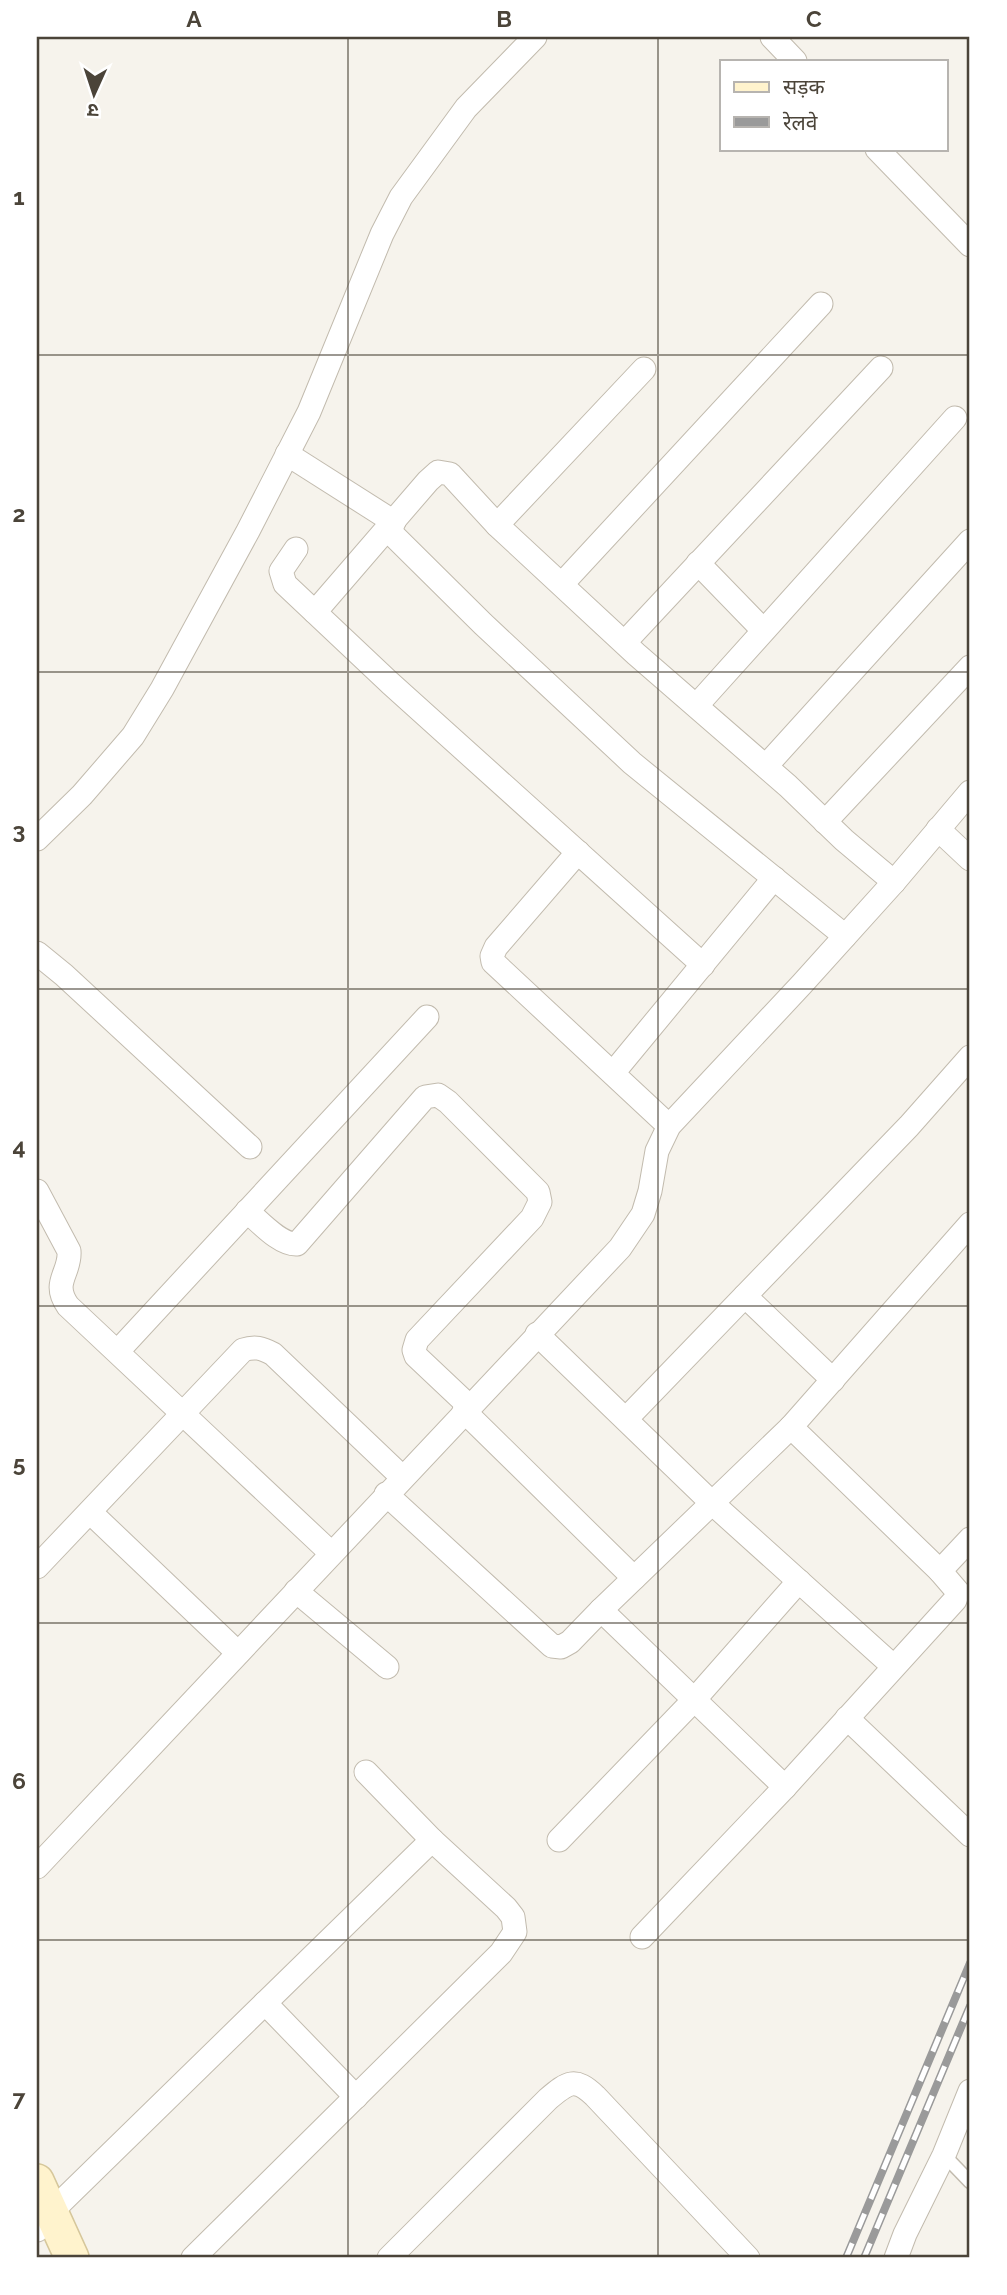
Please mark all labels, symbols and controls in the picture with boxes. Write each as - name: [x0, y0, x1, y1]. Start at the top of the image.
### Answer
- text: A: [186, 5, 202, 32]
- text: B: [496, 5, 512, 32]
- text: C: [806, 5, 822, 32]
- north arrow: [60, 60, 130, 130]
- legend: [720, 60, 948, 150]
- text: सड़क: [783, 74, 825, 99]
- text: उ: [86, 100, 99, 122]
- text: रेलवे: [782, 110, 818, 135]
- text: 1: [13, 183, 25, 210]
- text: 2: [13, 500, 25, 527]
- text: 3: [13, 817, 25, 844]
- text: 4: [12, 1133, 26, 1160]
- text: 5: [13, 1450, 26, 1477]
- text: 6: [12, 1767, 26, 1794]
- text: 7: [13, 2084, 26, 2111]

